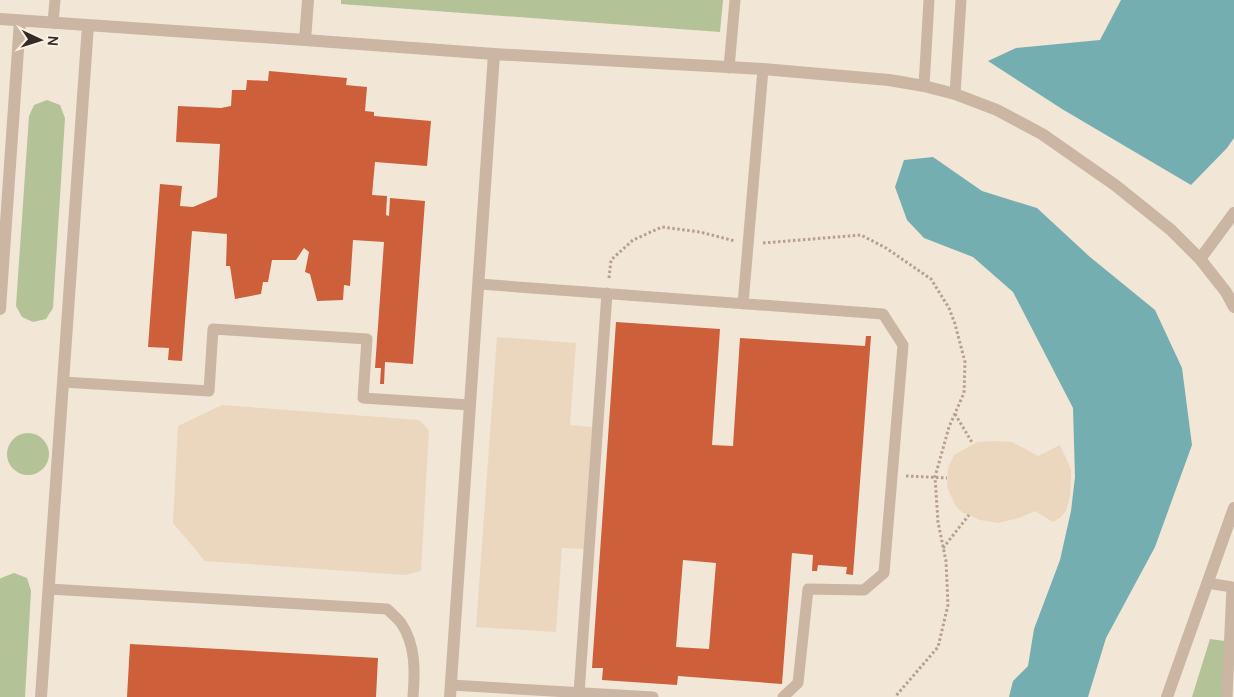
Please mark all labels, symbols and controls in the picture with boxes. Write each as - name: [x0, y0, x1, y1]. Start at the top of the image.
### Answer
- north arrow: [15, 15, 65, 65]
- text: N: [44, 35, 63, 47]

